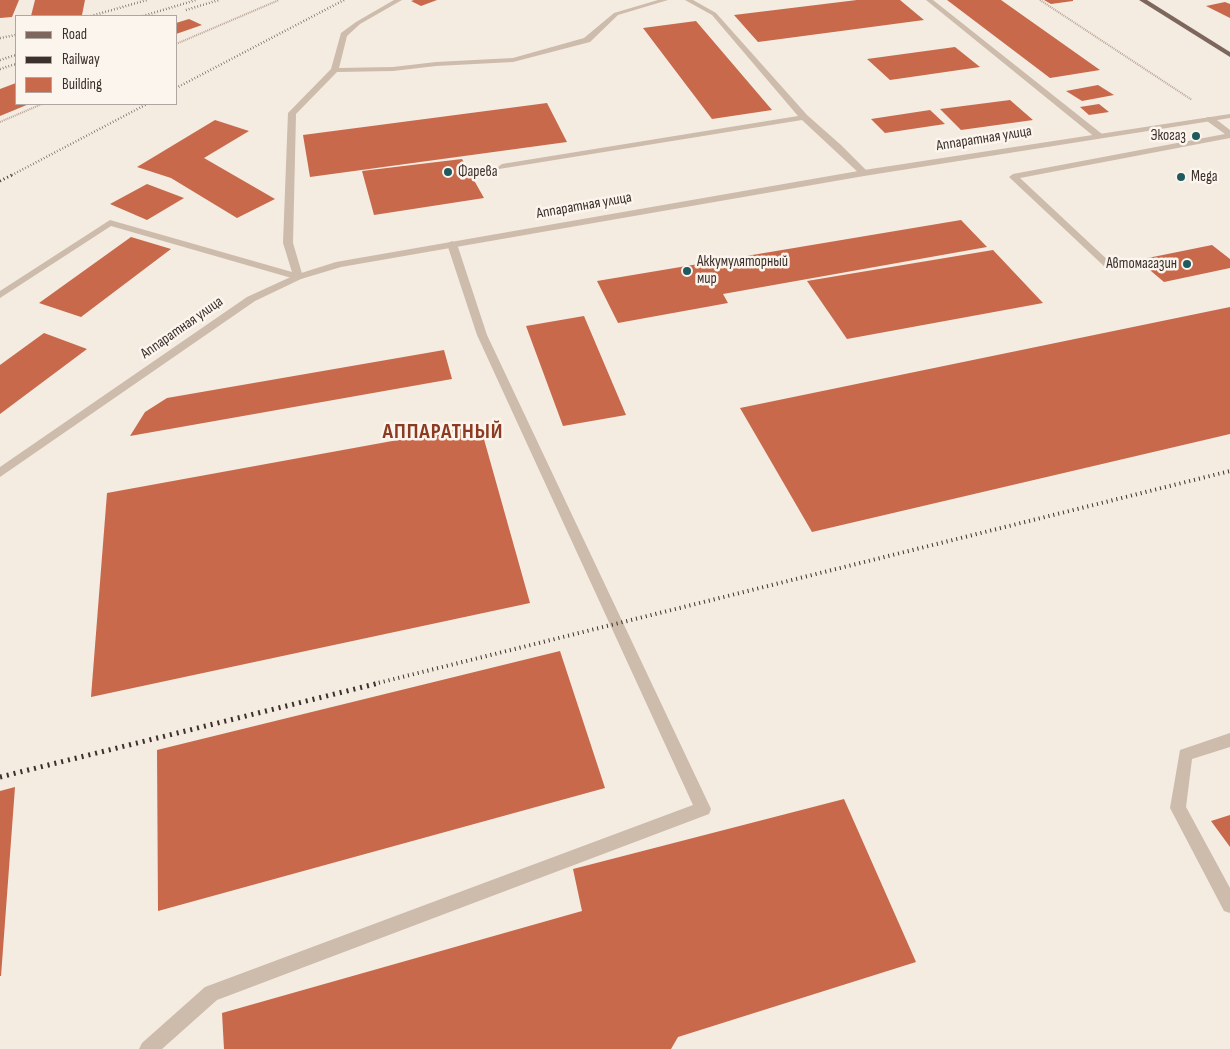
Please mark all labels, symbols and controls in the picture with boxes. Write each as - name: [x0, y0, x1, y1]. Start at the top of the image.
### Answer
- legend: [15, 15, 178, 105]
- text: Road: [62, 25, 87, 44]
- text: Railway: [62, 50, 100, 69]
- text: Building: [62, 75, 102, 94]
- street label: Аппаратная улица: [935, 123, 1033, 155]
- place label: Экогаз: [1151, 127, 1186, 145]
- marker: Экогаз: [1190, 130, 1202, 142]
- place label: Фарева: [458, 163, 497, 181]
- marker: Фарева: [442, 166, 454, 178]
- place label: Mega: [1191, 168, 1218, 186]
- marker: Mega: [1175, 171, 1187, 183]
- street label: Аппаратная улица: [535, 189, 633, 223]
- place label: Аккумуляторный мир: [697, 253, 788, 288]
- place label: Автомагазин: [1106, 255, 1177, 273]
- marker: Автомагазин: [1181, 258, 1193, 270]
- marker: Аккумуляторный мир: [681, 265, 693, 277]
- street label: Аппаратная улица: [137, 293, 227, 363]
- district label: АППАРАТНЫЙ: [381, 419, 505, 445]

